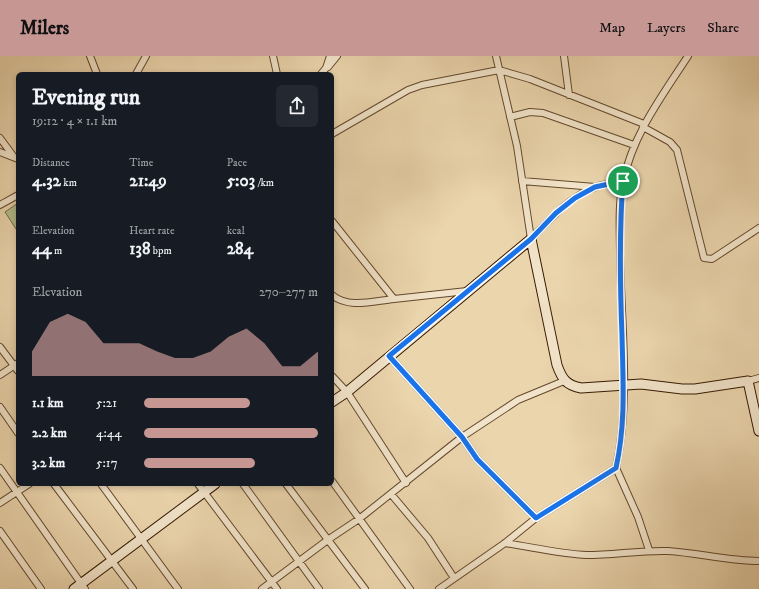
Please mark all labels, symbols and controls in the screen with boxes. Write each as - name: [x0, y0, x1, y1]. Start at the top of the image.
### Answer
- text: Milers: [20, 17, 69, 40]
- text: Map: [599, 19, 625, 37]
- text: Layers: [647, 19, 685, 37]
- text: Share: [707, 19, 739, 37]
- text: Evening run: [32, 84, 140, 111]
- button: share: [276, 85, 318, 127]
- text: 19:12 · 4 × 1.1 km: [32, 113, 117, 129]
- text: Distance: [32, 156, 70, 170]
- text: Time: [129, 156, 153, 170]
- text: Pace: [227, 156, 247, 170]
- pin: [606, 164, 640, 198]
- text: 4.32: [32, 170, 61, 192]
- text: 21:49: [129, 170, 167, 192]
- text: 5:03: [227, 170, 255, 192]
- icon: arrive: [612, 170, 634, 192]
- text: km: [61, 176, 77, 190]
- text: /km: [255, 176, 274, 190]
- text: Elevation: [32, 224, 75, 238]
- text: Heart rate: [129, 224, 174, 238]
- text: kcal: [227, 224, 245, 238]
- text: 44: [32, 238, 52, 260]
- text: 138: [129, 238, 150, 260]
- text: 284: [227, 238, 253, 260]
- text: m: [52, 244, 62, 258]
- text: bpm: [150, 244, 172, 258]
- text: Elevation: [32, 284, 82, 300]
- text: 270–277 m: [259, 284, 318, 300]
- text: 1.1 km: [32, 395, 64, 411]
- text: 5:21: [96, 395, 117, 411]
- text: 2.2 km: [32, 425, 67, 441]
- text: 4:44: [96, 425, 122, 441]
- text: 3.2 km: [32, 455, 65, 471]
- text: 5:17: [96, 455, 117, 471]

